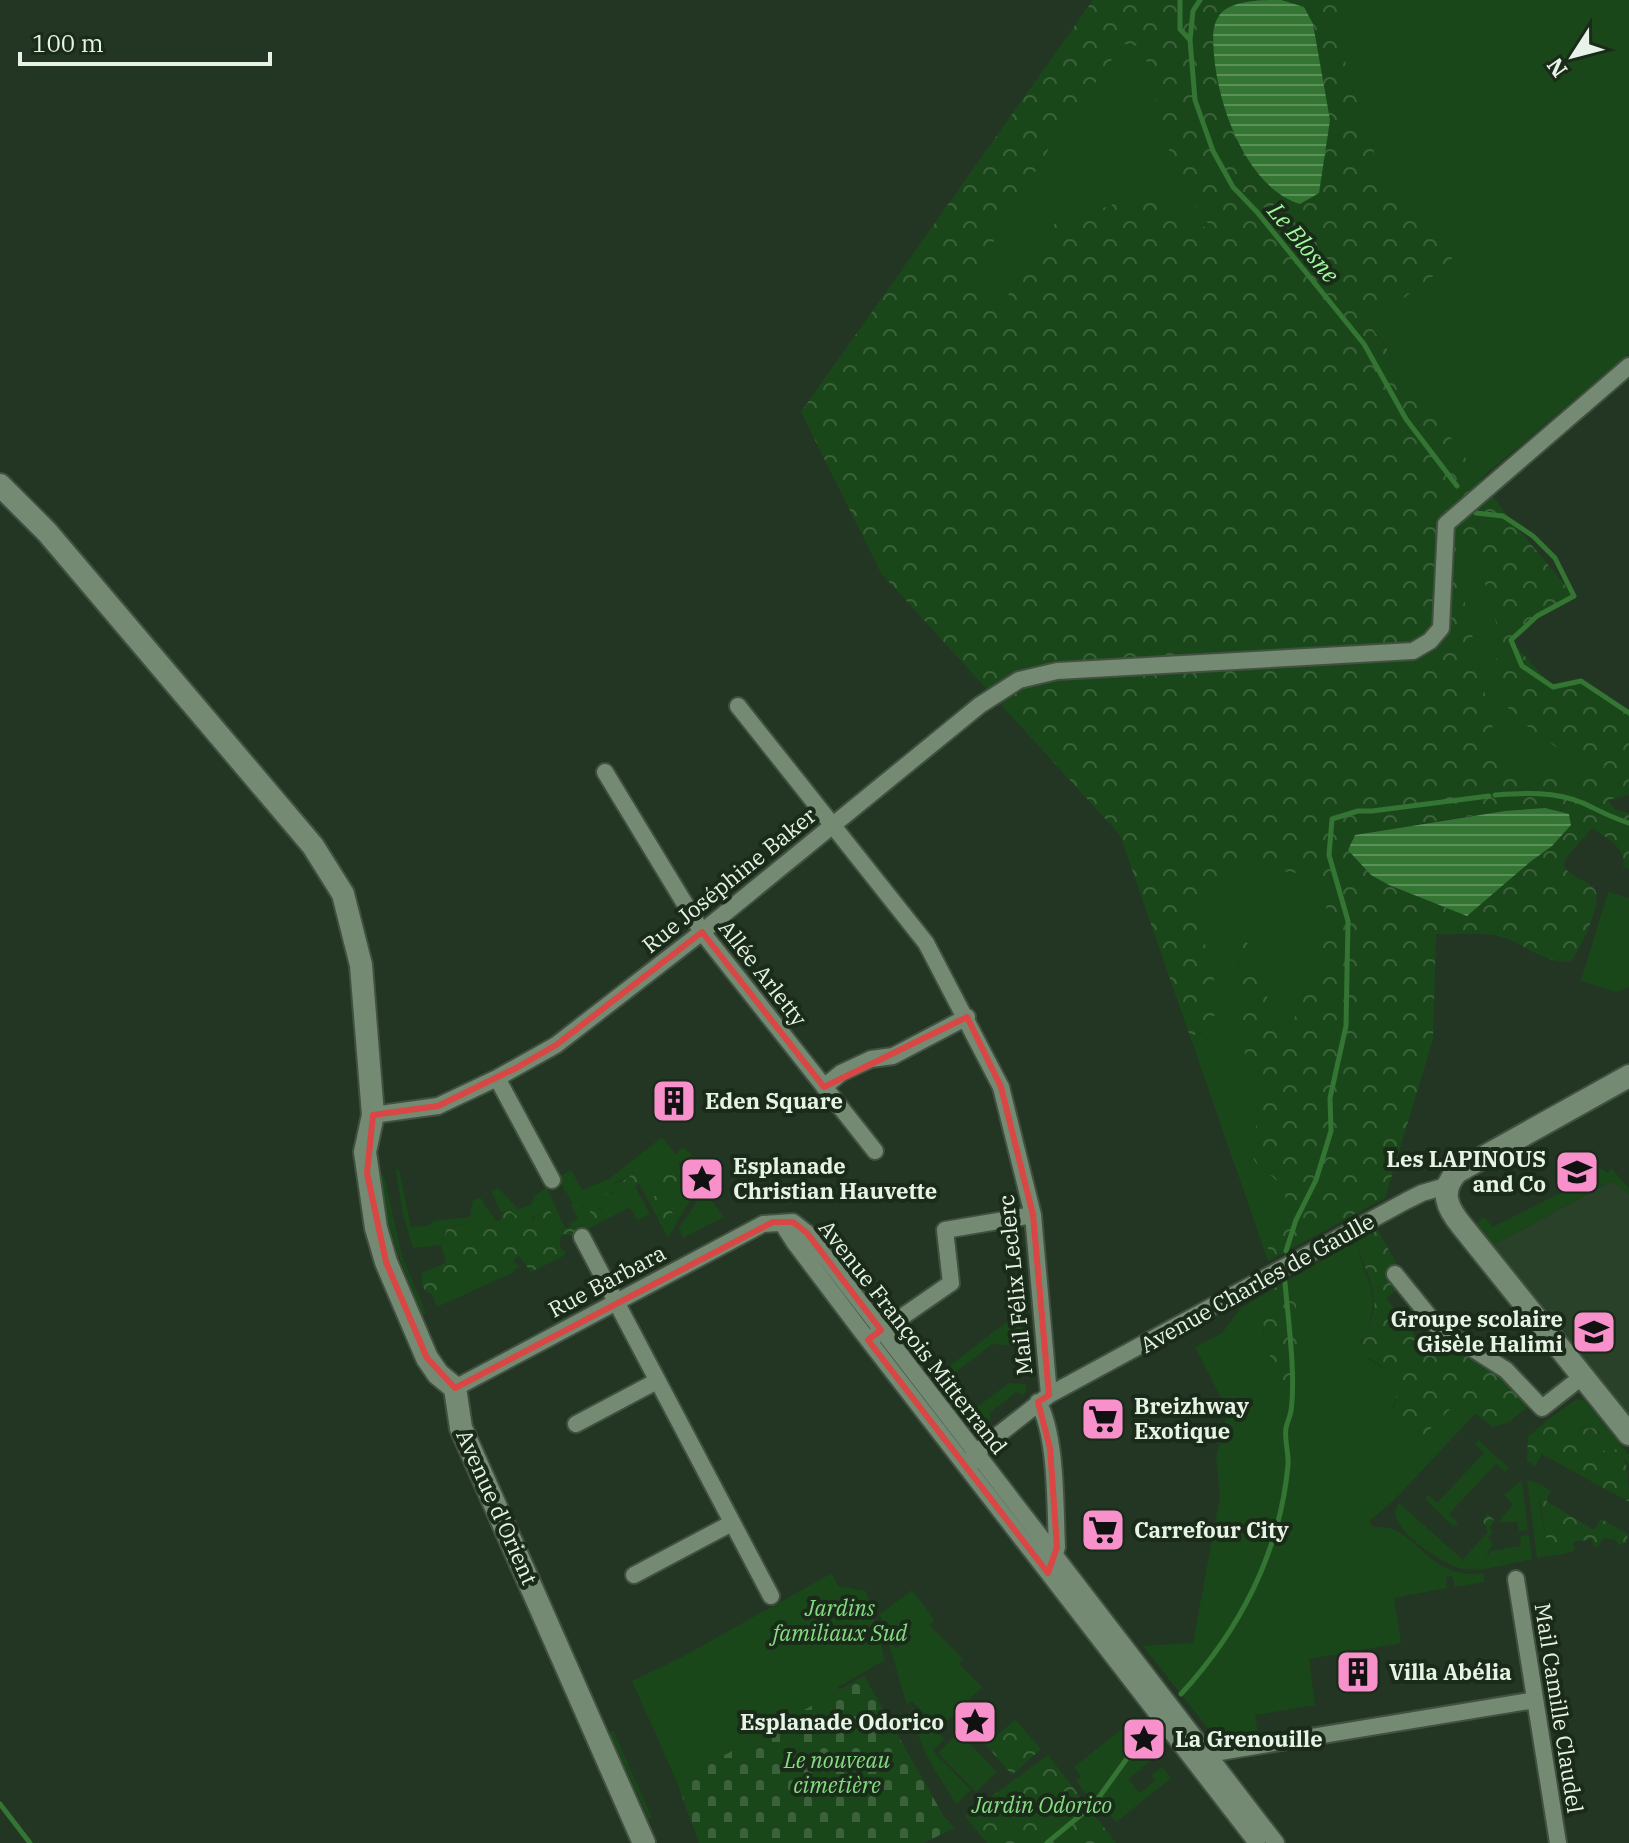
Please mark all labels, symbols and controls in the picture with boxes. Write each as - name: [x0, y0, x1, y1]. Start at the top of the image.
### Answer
- scale bar: [20, 16, 270, 66]
- north arrow: [1533, 16, 1613, 96]
- text: 100 m: [32, 27, 104, 59]
- text: N: [1540, 52, 1573, 84]
- water label: Le Blosne: [1260, 195, 1347, 289]
- street label: Rue Joséphine Baker: [636, 800, 822, 959]
- street label: Allée Arletty: [713, 914, 814, 1032]
- building icon: Eden Square: [650, 1077, 698, 1125]
- place label: Eden Square: [705, 1086, 843, 1115]
- place label: Les LAPINOUS and Co: [1386, 1144, 1546, 1198]
- school or university icon: Les LAPINOUS and Co: [1553, 1148, 1601, 1196]
- place label: Esplanade Christian Hauvette: [733, 1151, 937, 1205]
- place icon: Esplanade Christian Hauvette: [678, 1155, 726, 1203]
- street label: Mail Félix Leclerc: [991, 1193, 1038, 1377]
- street label: Avenue Charles de Gaulle: [1135, 1206, 1379, 1359]
- street label: Avenue François Mitterrand: [813, 1214, 1014, 1460]
- street label: Rue Barbara: [543, 1238, 670, 1324]
- place label: Groupe scolaire Gisèle Halimi: [1390, 1304, 1563, 1358]
- school or university icon: Groupe scolaire Gisèle Halimi: [1570, 1308, 1618, 1356]
- place label: Breizhway Exotique: [1134, 1391, 1250, 1445]
- supermarket icon: Breizhway Exotique: [1079, 1395, 1127, 1443]
- street label: Avenue d'Orient: [450, 1425, 545, 1589]
- supermarket icon: Carrefour City: [1079, 1506, 1127, 1554]
- place label: Carrefour City: [1134, 1515, 1289, 1544]
- park label: Jardins familiaux Sud: [769, 1593, 908, 1647]
- street label: Mail Camille Claudel: [1529, 1601, 1590, 1815]
- building icon: Villa Abélia: [1334, 1648, 1382, 1696]
- place label: Villa Abélia: [1389, 1657, 1512, 1686]
- place icon: Esplanade Odorico: [951, 1698, 999, 1746]
- place label: Esplanade Odorico: [740, 1707, 944, 1736]
- place icon: La Grenouille: [1120, 1715, 1168, 1763]
- place label: La Grenouille: [1175, 1724, 1323, 1753]
- park label: Le nouveau cimetière: [783, 1745, 890, 1799]
- park label: Jardin Odorico: [971, 1790, 1112, 1819]

